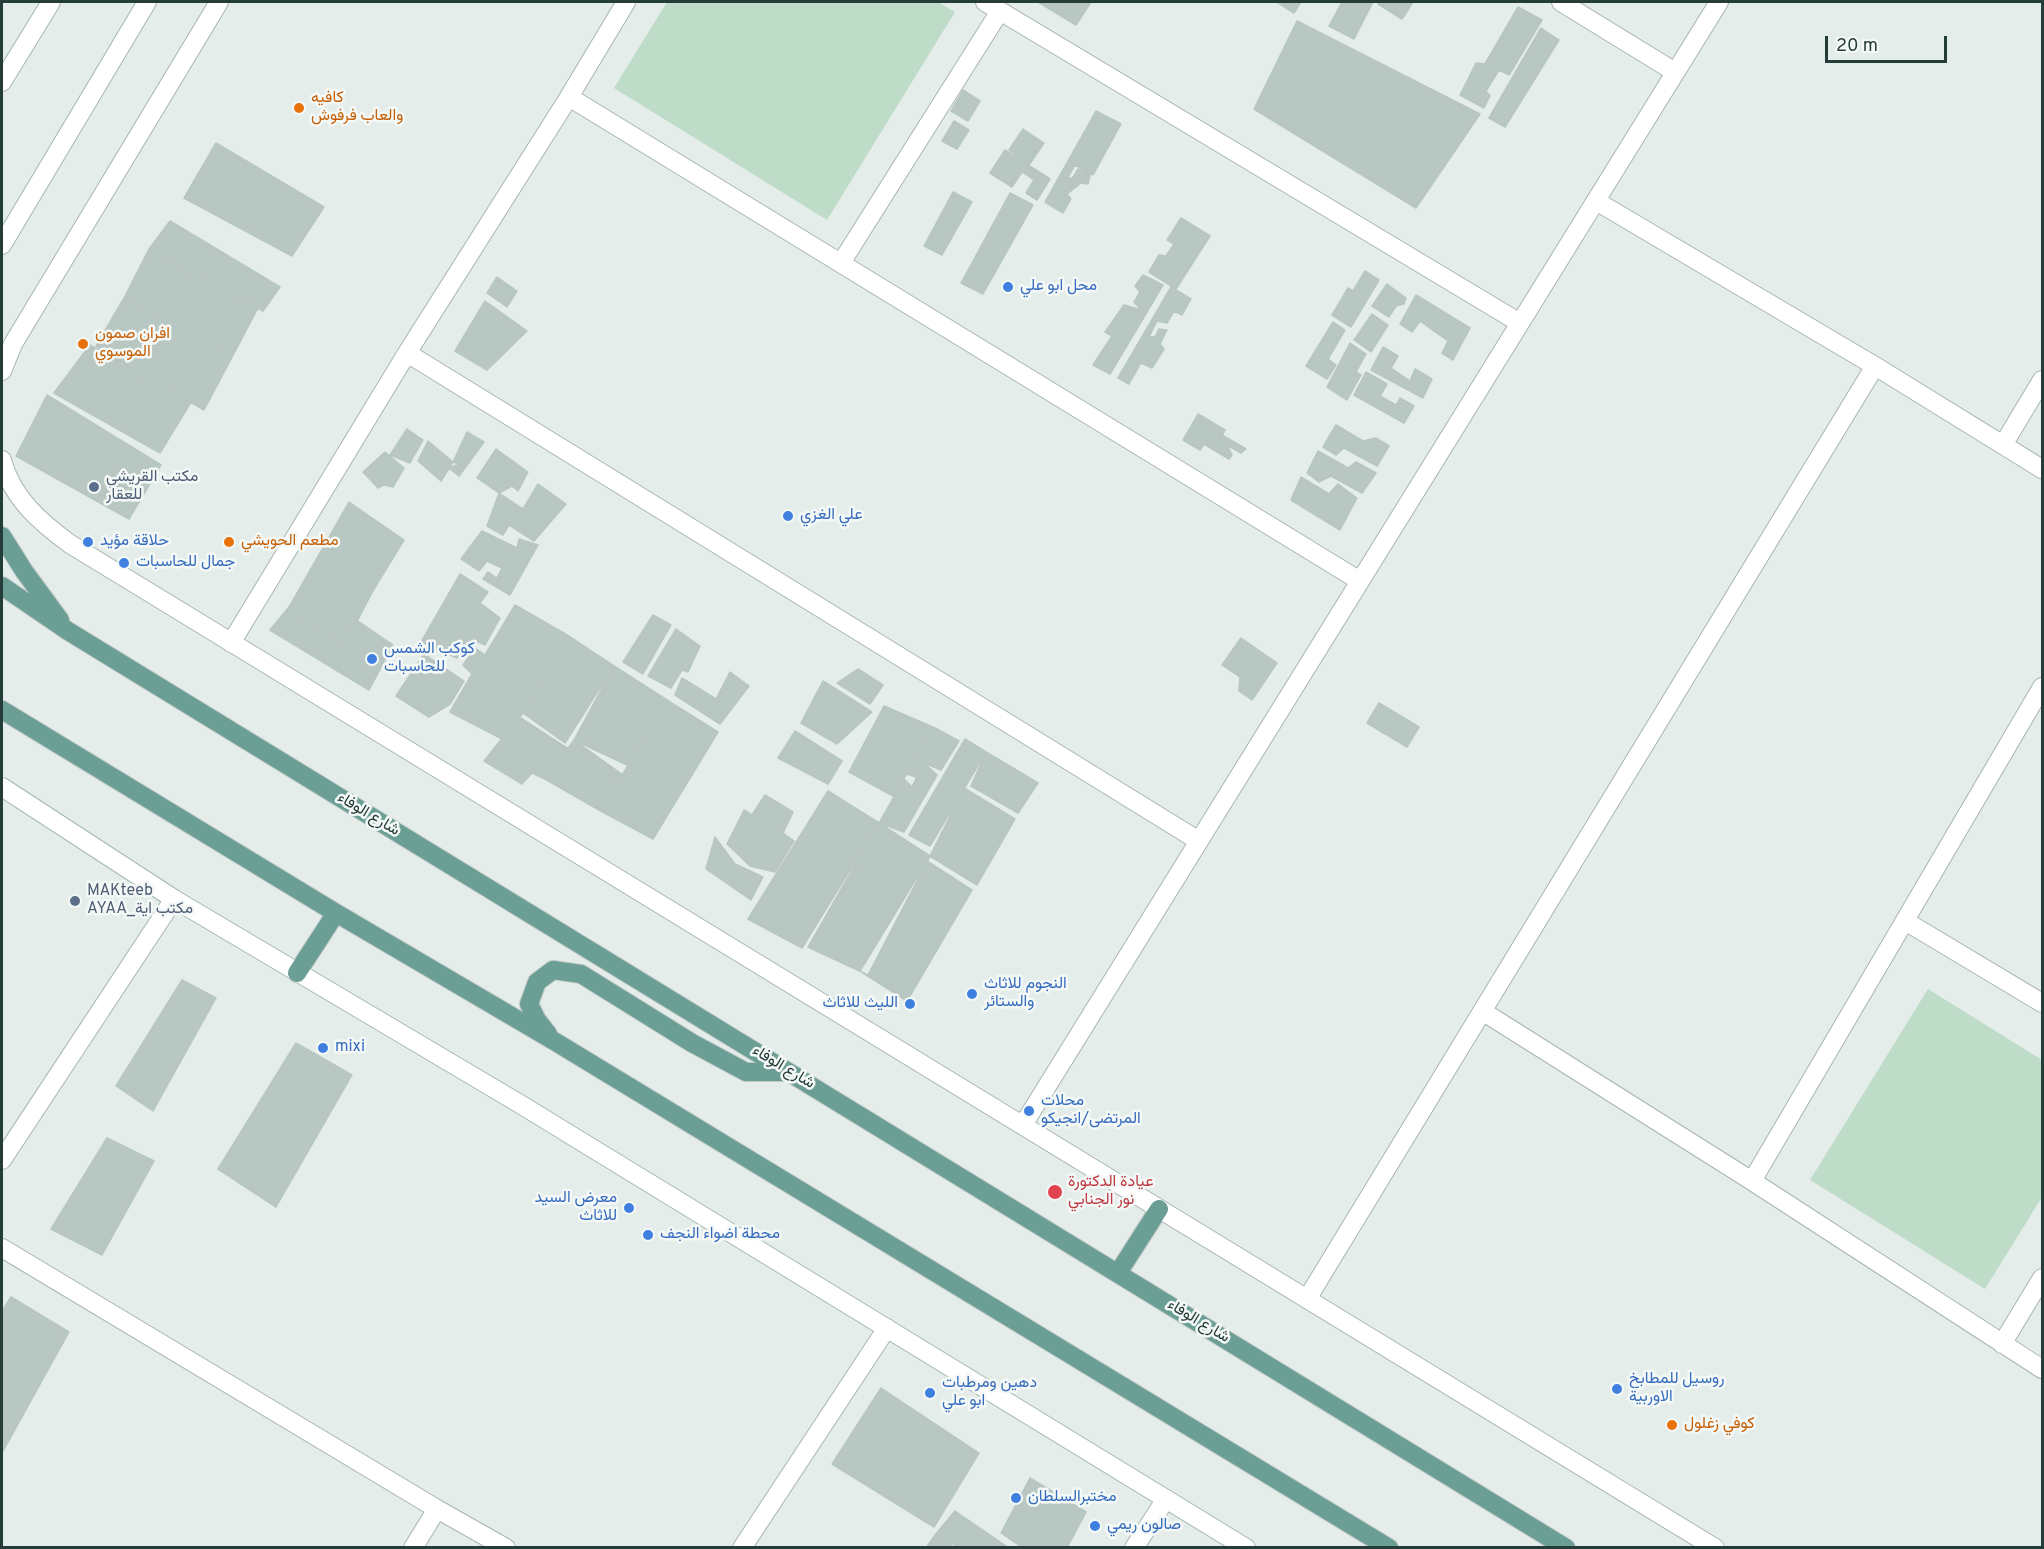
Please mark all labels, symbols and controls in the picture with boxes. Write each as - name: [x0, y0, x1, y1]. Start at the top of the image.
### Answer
- scale bar: [1828, 24, 1950, 62]
- text: 20 m: [1836, 35, 1878, 58]
- place label: كافيه والعاب فرفوش: [311, 89, 403, 127]
- marker: كافيه والعاب فرفوش: [292, 101, 306, 115]
- place label: محل ابو علي: [1020, 277, 1097, 297]
- marker: محل ابو علي: [1001, 280, 1015, 294]
- place label: افران صمون الموسوي: [95, 325, 170, 363]
- marker: افران صمون الموسوي: [76, 337, 90, 351]
- place label: مكتب القريشي للعقار: [106, 468, 198, 506]
- marker: مكتب القريشي للعقار: [87, 480, 101, 494]
- place label: علي الغزي: [800, 506, 863, 526]
- marker: علي الغزي: [781, 509, 795, 523]
- place label: حلاقة مؤيد: [100, 532, 169, 552]
- place label: مطعم الحويشي: [241, 532, 339, 552]
- marker: حلاقة مؤيد: [81, 535, 95, 549]
- marker: مطعم الحويشي: [222, 535, 236, 549]
- place label: جمال للحاسبات: [136, 553, 235, 573]
- marker: جمال للحاسبات: [117, 556, 131, 570]
- place label: كوكب الشمس للحاسبات: [384, 640, 475, 678]
- marker: كوكب الشمس للحاسبات: [365, 652, 379, 666]
- street label: شارع الوفاء: [333, 789, 403, 841]
- place label: MAKteeb AYAA_مكتب اية: [87, 882, 193, 920]
- marker: MAKteeb AYAA_مكتب اية: [68, 894, 82, 908]
- place label: النجوم للاثاث والستائر: [984, 975, 1067, 1013]
- marker: النجوم للاثاث والستائر: [965, 987, 979, 1001]
- place label: الليث للاثاث: [822, 994, 898, 1014]
- marker: الليث للاثاث: [903, 997, 917, 1011]
- place label: mixi: [335, 1038, 365, 1058]
- marker: mixi: [316, 1041, 330, 1055]
- street label: شارع الوفاء: [748, 1042, 818, 1094]
- place label: محلات المرتضى/انجيكو: [1041, 1092, 1141, 1130]
- marker: محلات المرتضى/انجيكو: [1022, 1104, 1036, 1118]
- place label: عيادة الدكتورة نور الجنابي: [1068, 1173, 1153, 1211]
- marker: عيادة الدكتورة نور الجنابي: [1046, 1183, 1064, 1201]
- place label: معرض السيد للاثاث: [535, 1189, 617, 1227]
- marker: معرض السيد للاثاث: [622, 1201, 636, 1215]
- place label: محطة اضواء النجف: [660, 1225, 780, 1245]
- marker: محطة اضواء النجف: [641, 1228, 655, 1242]
- street label: شارع الوفاء: [1163, 1296, 1233, 1348]
- place label: روسيل للمطابخ الاوربية: [1629, 1370, 1724, 1408]
- place label: دهين ومرطبات ابو علي: [942, 1374, 1037, 1412]
- marker: روسيل للمطابخ الاوربية: [1610, 1382, 1624, 1396]
- marker: دهين ومرطبات ابو علي: [923, 1386, 937, 1400]
- place label: كوفي زغلول: [1684, 1415, 1755, 1435]
- marker: كوفي زغلول: [1665, 1418, 1679, 1432]
- place label: مختبرالسلطان: [1028, 1488, 1117, 1508]
- marker: مختبرالسلطان: [1009, 1491, 1023, 1505]
- place label: صالون ريمي: [1107, 1516, 1181, 1536]
- marker: صالون ريمي: [1088, 1519, 1102, 1533]

